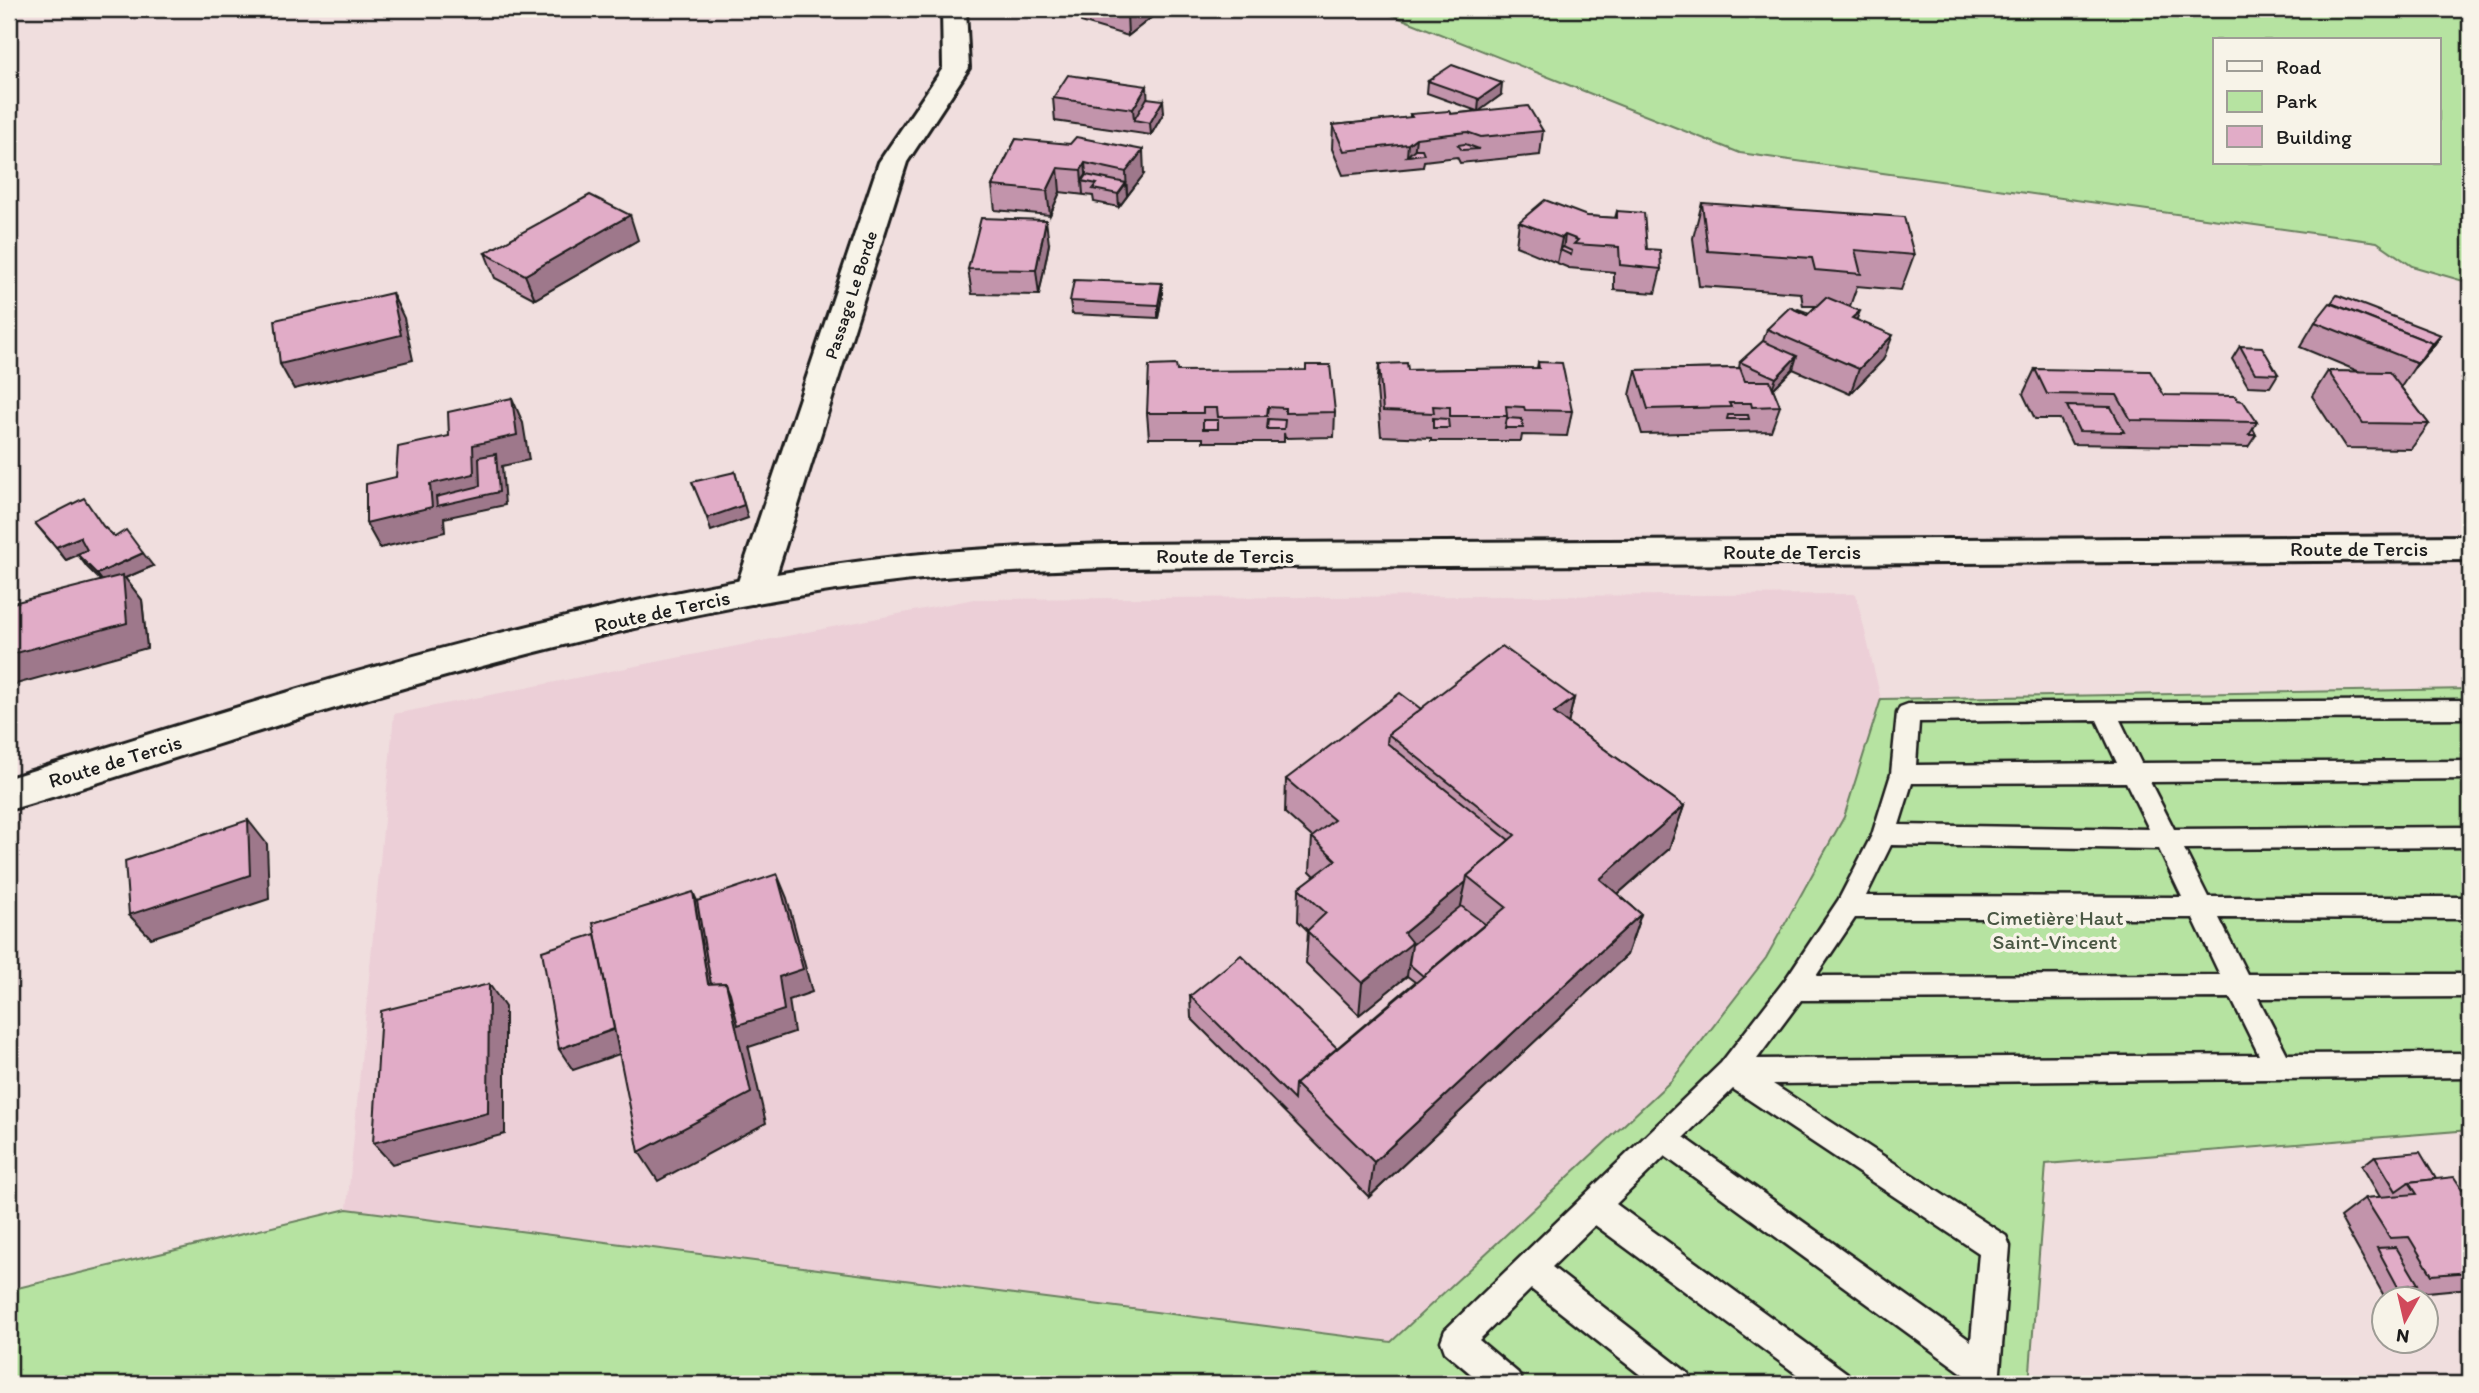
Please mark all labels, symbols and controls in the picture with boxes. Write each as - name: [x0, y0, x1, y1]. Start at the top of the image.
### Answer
- legend: [2213, 38, 2440, 164]
- text: Road: [2276, 54, 2322, 79]
- text: Park: [2276, 88, 2318, 113]
- text: Building: [2276, 124, 2352, 149]
- street label: Passage Le Borde: [820, 228, 882, 362]
- street label: Route de Tercis: [2290, 536, 2428, 561]
- street label: Route de Tercis: [1723, 539, 1861, 564]
- street label: Route de Tercis: [1156, 543, 1294, 568]
- street label: Route de Tercis: [592, 584, 732, 638]
- street label: Route de Tercis: [45, 729, 185, 793]
- park label: Cimetière Haut Saint-Vincent: [1986, 905, 2124, 954]
- north arrow: [2370, 1284, 2440, 1354]
- text: N: [2395, 1324, 2411, 1349]

